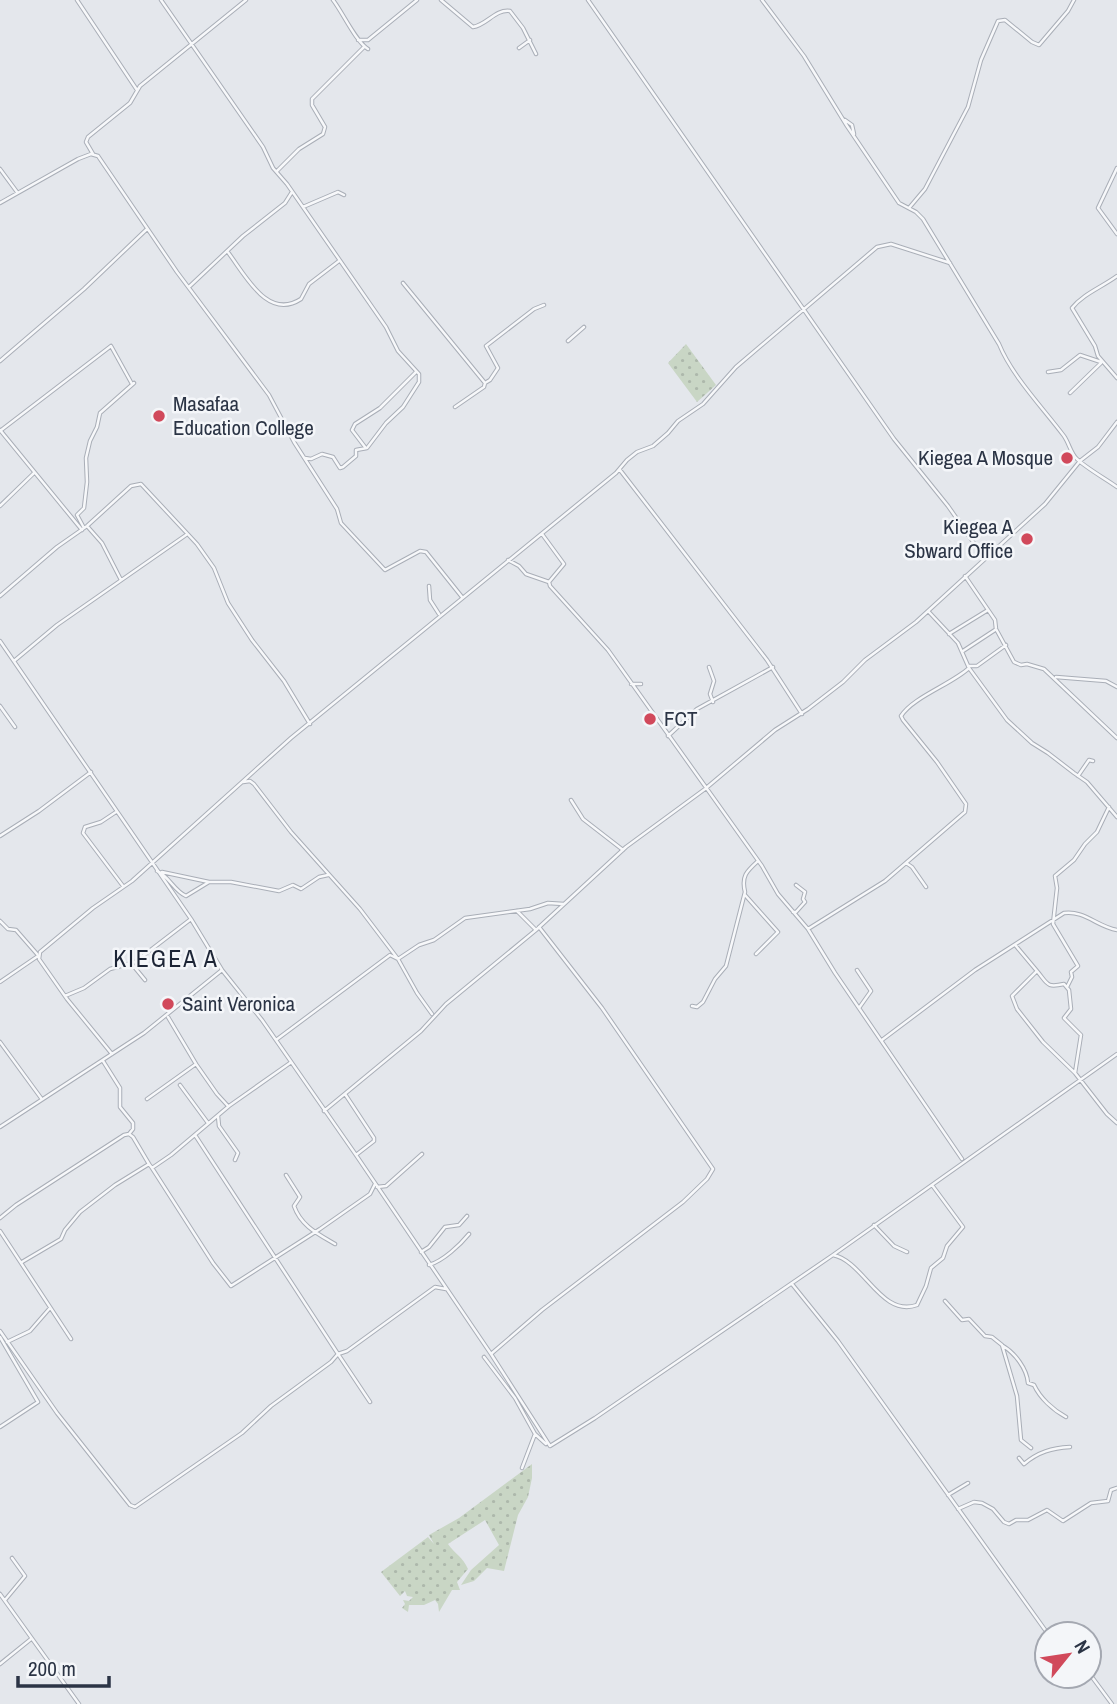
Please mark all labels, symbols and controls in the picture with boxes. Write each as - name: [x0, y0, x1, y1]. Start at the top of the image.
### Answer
- place label: Masafaa Education College: [173, 389, 314, 442]
- marker: Masafaa Education College: [151, 408, 167, 424]
- place label: Kiegea A Mosque: [918, 443, 1053, 472]
- marker: Kiegea A Mosque: [1059, 450, 1075, 466]
- place label: Kiegea A Sbward Office: [904, 512, 1013, 565]
- marker: Kiegea A Sbward Office: [1019, 531, 1035, 547]
- place label: FCT: [664, 704, 698, 733]
- marker: FCT: [642, 711, 658, 727]
- district label: KIEGEA A: [113, 942, 219, 974]
- place label: Saint Veronica: [182, 989, 295, 1018]
- marker: Saint Veronica: [160, 996, 176, 1012]
- north arrow: [1033, 1620, 1103, 1690]
- text: N: [1069, 1635, 1097, 1658]
- scale bar: [18, 1644, 108, 1688]
- text: 200 m: [28, 1654, 76, 1683]

